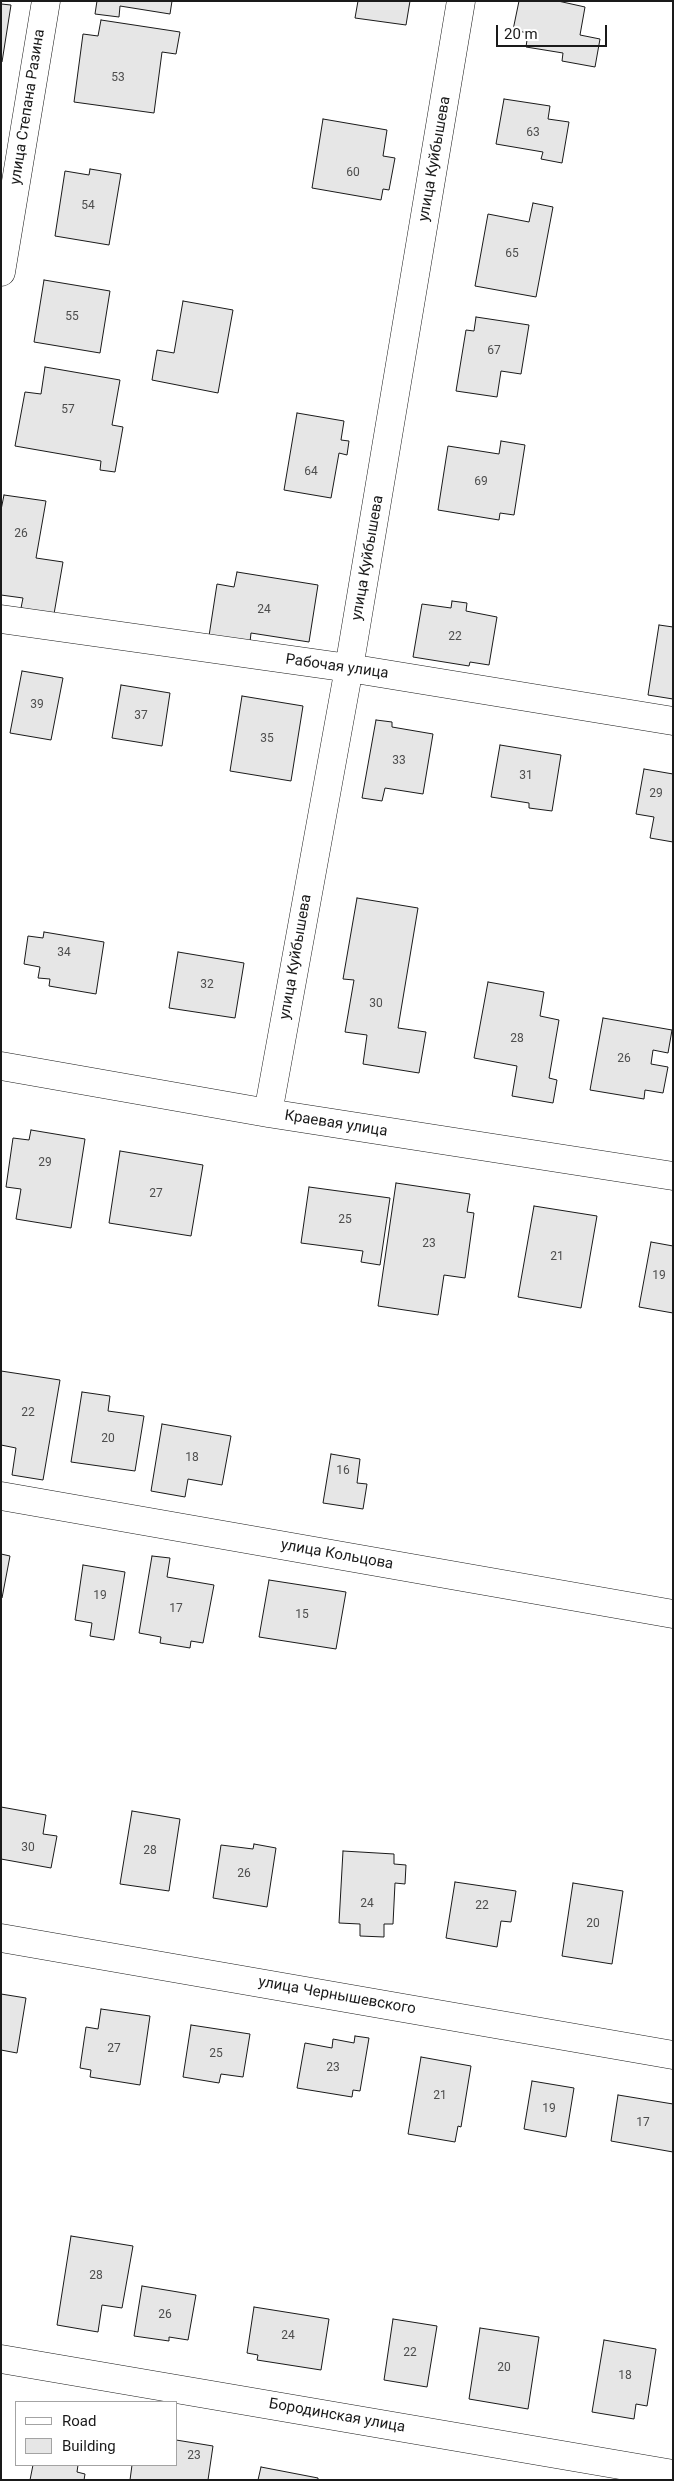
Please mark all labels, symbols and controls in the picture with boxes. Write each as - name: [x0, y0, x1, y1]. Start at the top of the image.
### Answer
- scale bar: [499, 15, 610, 47]
- text: 20 m: [504, 25, 538, 43]
- street label: улица Степана Разина: [7, 28, 49, 186]
- house number: 53: [111, 71, 125, 85]
- street label: улица Куйбышева: [415, 95, 455, 223]
- house number: 63: [526, 126, 540, 140]
- house number: 60: [346, 166, 360, 180]
- house number: 54: [81, 199, 95, 213]
- house number: 65: [505, 247, 519, 261]
- house number: 55: [65, 310, 79, 324]
- house number: 67: [487, 344, 501, 358]
- house number: 57: [61, 403, 75, 417]
- house number: 64: [304, 465, 318, 479]
- house number: 69: [474, 475, 488, 489]
- street label: улица Куйбышева: [348, 494, 388, 622]
- house number: 26: [14, 527, 28, 541]
- house number: 24: [257, 603, 271, 617]
- house number: 22: [448, 630, 462, 644]
- street label: Рабочая улица: [284, 651, 390, 683]
- house number: 39: [30, 698, 44, 712]
- house number: 37: [134, 709, 148, 723]
- house number: 35: [260, 732, 274, 746]
- house number: 33: [392, 754, 406, 768]
- house number: 31: [519, 769, 533, 783]
- house number: 29: [649, 787, 663, 801]
- street label: улица Куйбышева: [276, 893, 316, 1021]
- house number: 34: [57, 946, 71, 960]
- house number: 32: [200, 978, 214, 992]
- house number: 30: [369, 997, 383, 1011]
- house number: 28: [510, 1032, 524, 1046]
- house number: 26: [617, 1052, 631, 1066]
- street label: Краевая улица: [283, 1107, 389, 1141]
- house number: 29: [38, 1156, 52, 1170]
- house number: 27: [149, 1187, 163, 1201]
- house number: 25: [338, 1213, 352, 1227]
- house number: 23: [422, 1237, 436, 1251]
- house number: 21: [550, 1250, 564, 1264]
- house number: 19: [652, 1269, 666, 1283]
- house number: 22: [21, 1406, 35, 1420]
- house number: 20: [101, 1432, 115, 1446]
- house number: 18: [185, 1451, 199, 1465]
- house number: 16: [336, 1464, 350, 1478]
- street label: улица Кольцова: [279, 1536, 395, 1574]
- house number: 19: [93, 1589, 107, 1603]
- house number: 17: [169, 1602, 183, 1616]
- house number: 15: [295, 1608, 309, 1622]
- house number: 30: [21, 1841, 35, 1855]
- house number: 28: [143, 1844, 157, 1858]
- house number: 26: [237, 1867, 251, 1881]
- house number: 24: [360, 1897, 374, 1911]
- house number: 22: [475, 1899, 489, 1913]
- house number: 20: [586, 1917, 600, 1931]
- street label: улица Чернышевского: [257, 1973, 417, 2019]
- house number: 27: [107, 2042, 121, 2056]
- house number: 25: [209, 2047, 223, 2061]
- house number: 23: [326, 2061, 340, 2075]
- house number: 21: [433, 2089, 447, 2103]
- house number: 19: [542, 2102, 556, 2116]
- house number: 17: [636, 2116, 650, 2130]
- house number: 28: [89, 2269, 103, 2283]
- house number: 26: [158, 2308, 172, 2322]
- house number: 24: [281, 2329, 295, 2343]
- house number: 22: [403, 2346, 417, 2360]
- house number: 20: [497, 2361, 511, 2375]
- house number: 18: [618, 2369, 632, 2383]
- street label: Бородинская улица: [267, 2395, 407, 2437]
- legend: [15, 2401, 178, 2466]
- text: Road: [62, 2412, 96, 2430]
- text: Building: [62, 2437, 116, 2455]
- house number: 23: [187, 2449, 201, 2463]

